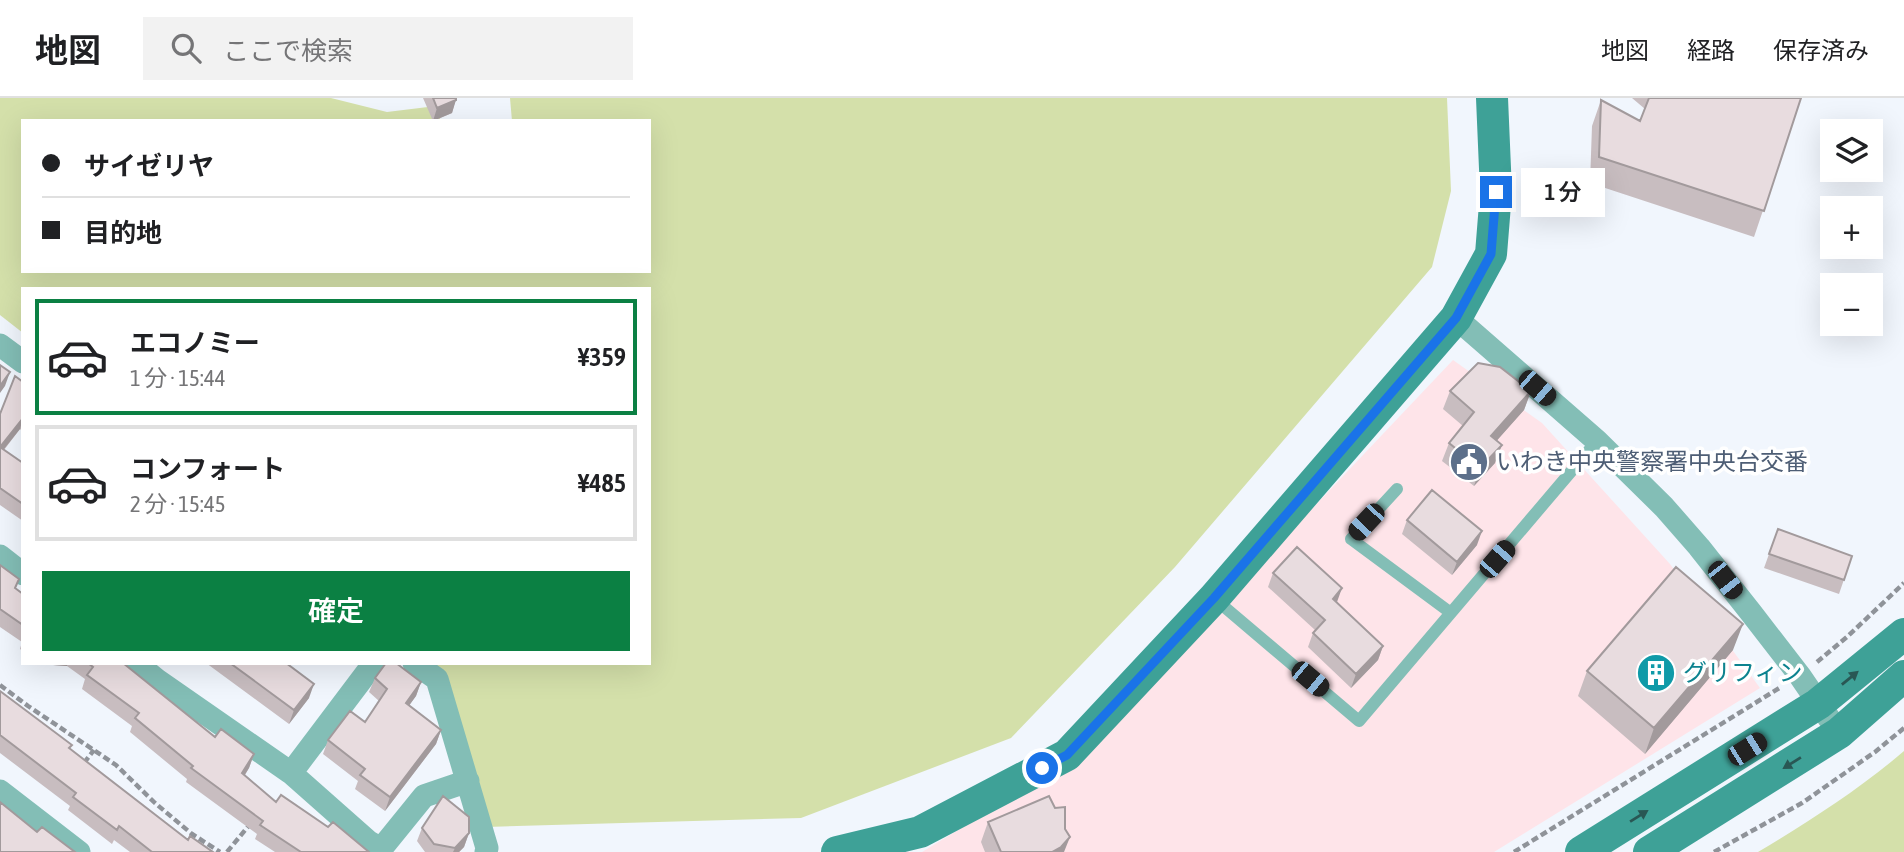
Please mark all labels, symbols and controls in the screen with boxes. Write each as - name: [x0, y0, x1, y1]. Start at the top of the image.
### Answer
- search box: [143, 17, 633, 80]
- icon: search: [167, 29, 205, 67]
- text: 地図: [35, 31, 101, 69]
- text: ここで検索: [223, 36, 353, 66]
- text: 地図: [1601, 37, 1649, 64]
- text: 経路: [1687, 37, 1735, 64]
- text: 保存済み: [1773, 37, 1869, 64]
- map controls: [1820, 119, 1883, 336]
- button: layers: [1820, 119, 1883, 182]
- text: サイゼリヤ: [84, 151, 214, 181]
- callout: 1 分: [1520, 168, 1604, 217]
- route end: [1480, 176, 1512, 208]
- text: 1 分: [1545, 179, 1581, 205]
- button: +: [1820, 196, 1883, 259]
- text: 目的地: [84, 218, 162, 248]
- button: −: [1820, 273, 1883, 336]
- icon: car: [46, 326, 109, 389]
- text: エコノミー: [130, 328, 260, 358]
- text: ¥359: [578, 342, 626, 372]
- text: 1 分 · 15:44: [130, 365, 226, 391]
- car: [1515, 366, 1560, 410]
- public building icon: いわき中央警察署中央台交番: [1448, 441, 1490, 483]
- place label: いわき中央警察署中央台交番: [1496, 448, 1808, 475]
- icon: car: [46, 452, 109, 515]
- text: コンフォート: [130, 454, 285, 484]
- text: ¥485: [578, 468, 626, 498]
- text: 2 分 · 15:45: [130, 491, 226, 517]
- car: [1344, 499, 1389, 545]
- car: [1476, 536, 1519, 582]
- car: [1704, 557, 1747, 603]
- button: 確定: [42, 571, 630, 651]
- building icon: グリフィン: [1635, 652, 1677, 694]
- car: [1288, 657, 1333, 701]
- place label: グリフィン: [1683, 659, 1803, 686]
- one-way arrow: [1840, 671, 1858, 686]
- car: [1724, 729, 1771, 769]
- route start: [1026, 752, 1058, 784]
- one-way arrow: [1783, 756, 1802, 769]
- one-way arrow: [1629, 809, 1649, 822]

